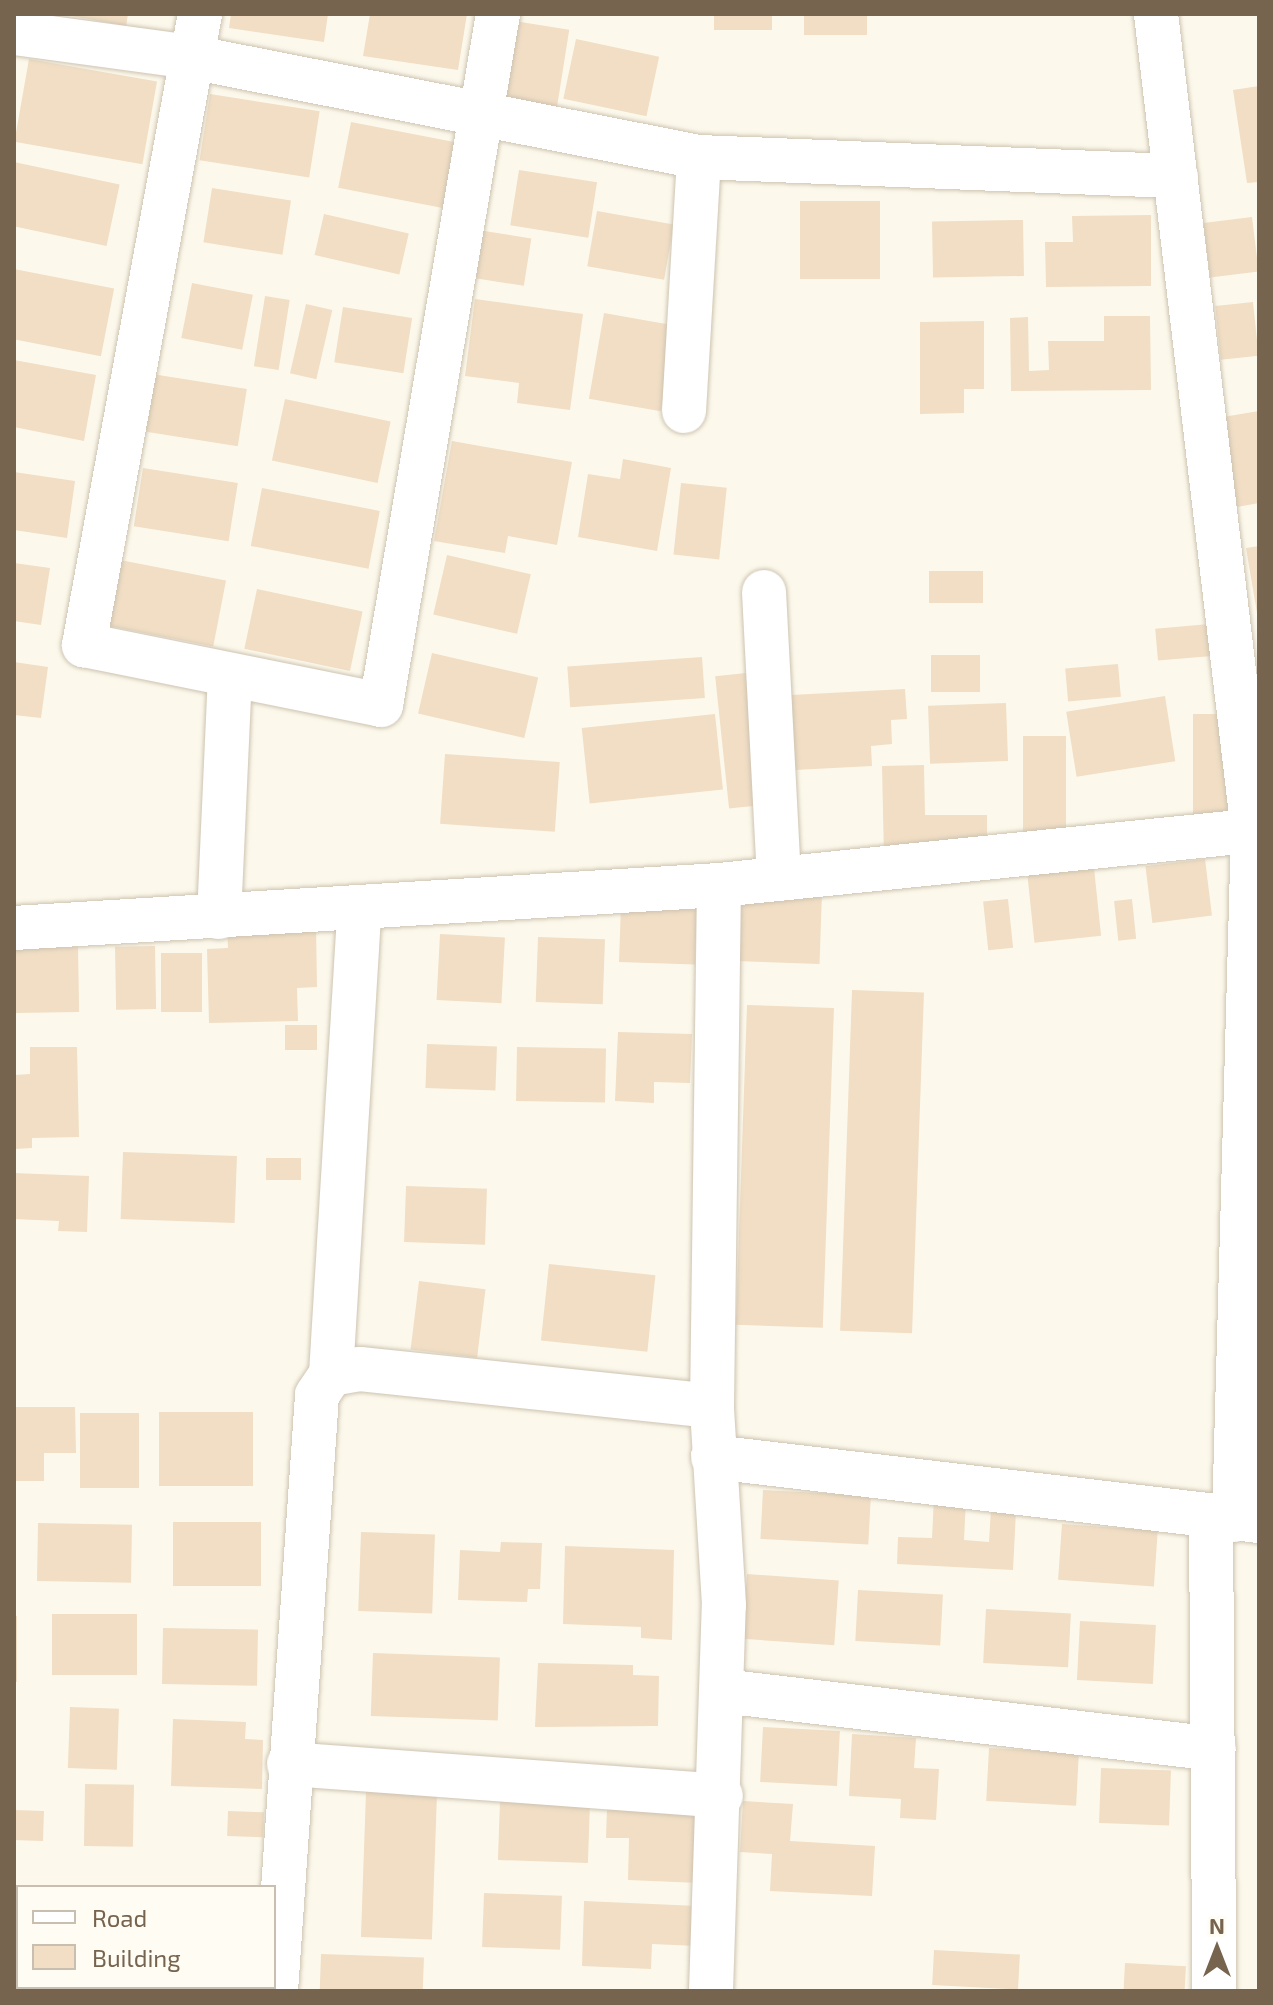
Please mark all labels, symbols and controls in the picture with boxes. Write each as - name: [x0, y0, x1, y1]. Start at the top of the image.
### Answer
- legend: [16, 1885, 276, 1989]
- text: Road: [92, 1903, 147, 1932]
- north arrow: [1177, 1909, 1257, 1989]
- text: N: [1209, 1912, 1225, 1938]
- text: Building: [92, 1943, 181, 1972]

